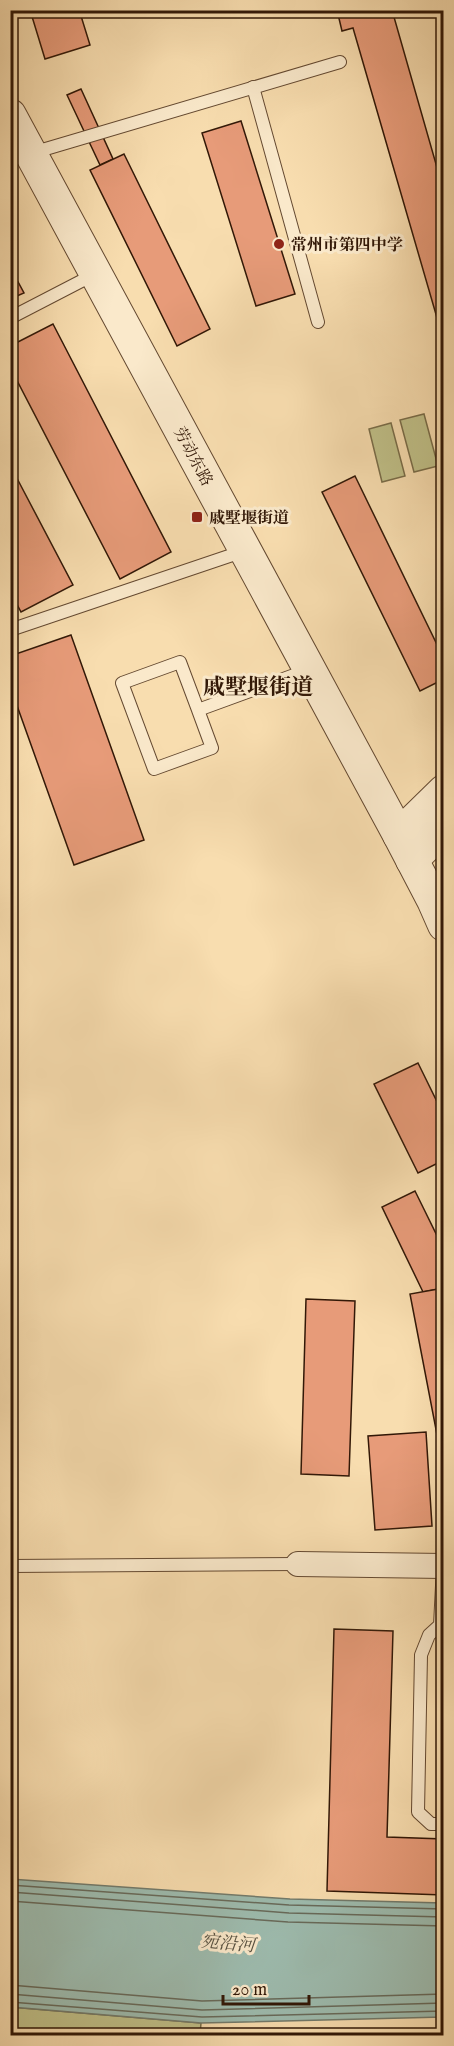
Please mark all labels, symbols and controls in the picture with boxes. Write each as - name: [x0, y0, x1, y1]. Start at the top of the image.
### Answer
- place label: 常州市第四中学: [291, 235, 403, 256]
- marker: 常州市第四中学: [272, 237, 286, 251]
- street label: 劳动东路: [168, 424, 216, 490]
- place label: 戚墅堰街道: [209, 509, 289, 529]
- marker: 戚墅堰街道: [190, 510, 204, 524]
- district label: 戚墅堰街道: [203, 674, 313, 702]
- water label: 宛沿河: [200, 1931, 259, 1959]
- scale bar: [223, 1968, 308, 2006]
- text: 20 m: [232, 1979, 267, 2002]

